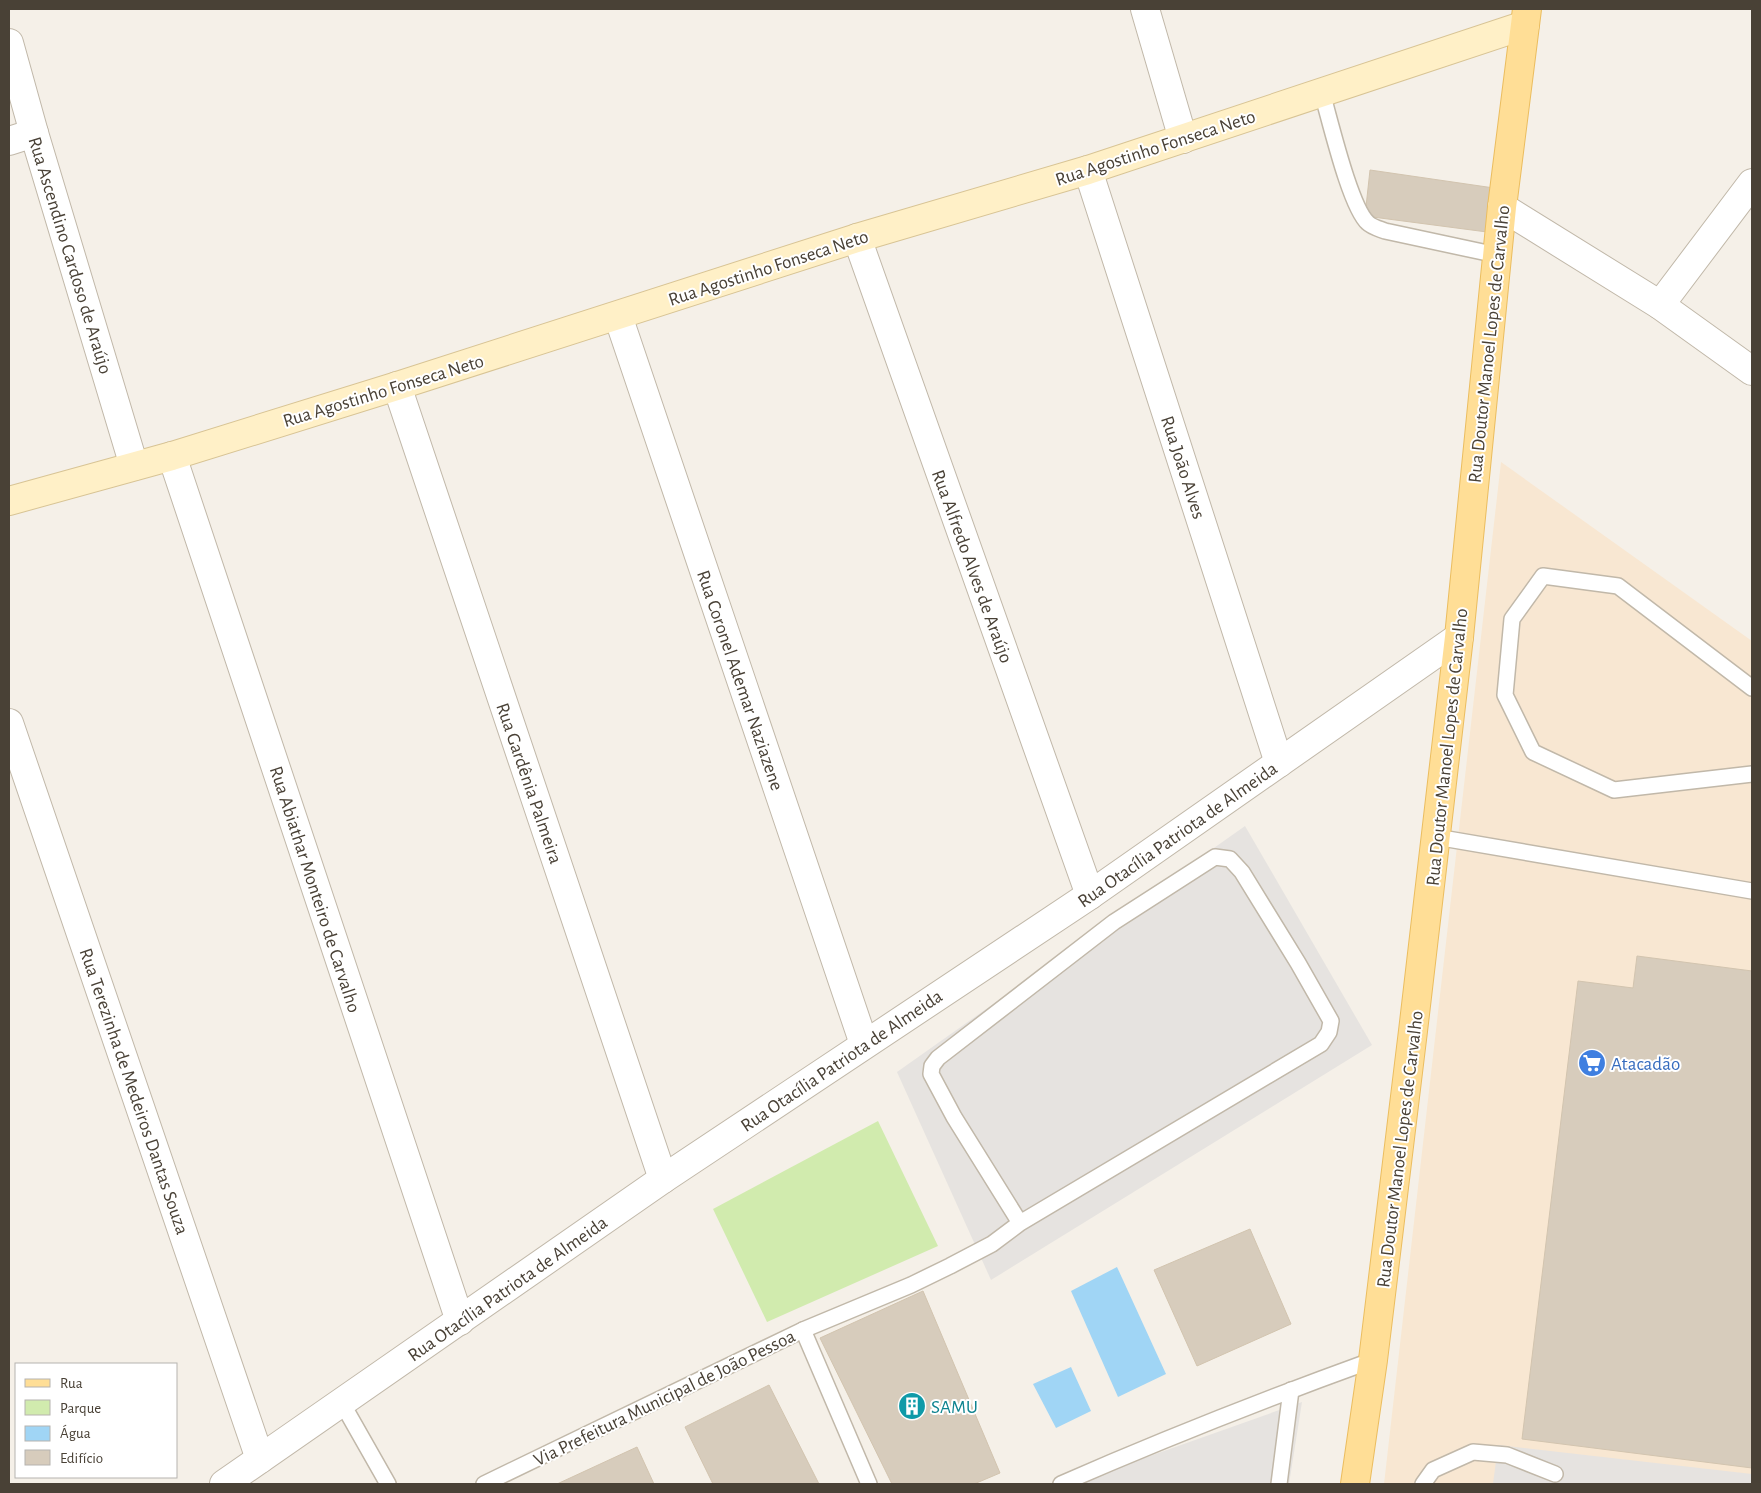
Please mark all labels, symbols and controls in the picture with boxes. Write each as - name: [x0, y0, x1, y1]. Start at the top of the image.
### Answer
- street label: Rua Agostinho Fonseca Neto: [1053, 107, 1258, 190]
- street label: Rua Ascendino Cardoso de Araújo: [24, 135, 115, 376]
- street label: Rua Doutor Manoel Lopes de Carvalho: [1465, 204, 1514, 484]
- street label: Rua Agostinho Fonseca Neto: [666, 227, 871, 310]
- street label: Rua Agostinho Fonseca Neto: [281, 352, 486, 431]
- street label: Rua João Alves: [1157, 414, 1208, 521]
- street label: Rua Alfredo Alves de Araújo: [928, 467, 1015, 666]
- street label: Rua Coronel Ademar Naziazene: [693, 568, 786, 793]
- street label: Rua Doutor Manoel Lopes de Carvalho: [1423, 607, 1472, 887]
- street label: Rua Gardênia Palmeira: [492, 701, 565, 867]
- street label: Rua Otacília Patriota de Almeida: [1075, 759, 1281, 911]
- street label: Rua Abiathar Monteiro de Carvalho: [266, 764, 363, 1015]
- street label: Rua Terezinha de Medeiros Dantas Souza: [76, 946, 192, 1237]
- street label: Rua Otacília Patriota de Almeida: [738, 987, 946, 1136]
- street label: Rua Doutor Manoel Lopes de Carvalho: [1374, 1010, 1427, 1289]
- supermarket icon: Atacadão: [1577, 1048, 1607, 1078]
- place label: Atacadão: [1611, 1055, 1680, 1074]
- street label: Rua Otacília Patriota de Almeida: [405, 1213, 611, 1365]
- street label: Via Prefeitura Municipal de João Pessoa: [531, 1326, 799, 1470]
- legend: [15, 1363, 178, 1478]
- text: Rua: [60, 1376, 83, 1391]
- building icon: SAMU: [897, 1391, 927, 1421]
- place label: SAMU: [931, 1398, 978, 1417]
- text: Parque: [60, 1401, 101, 1416]
- text: Água: [60, 1424, 91, 1441]
- text: Edifício: [60, 1451, 103, 1466]

